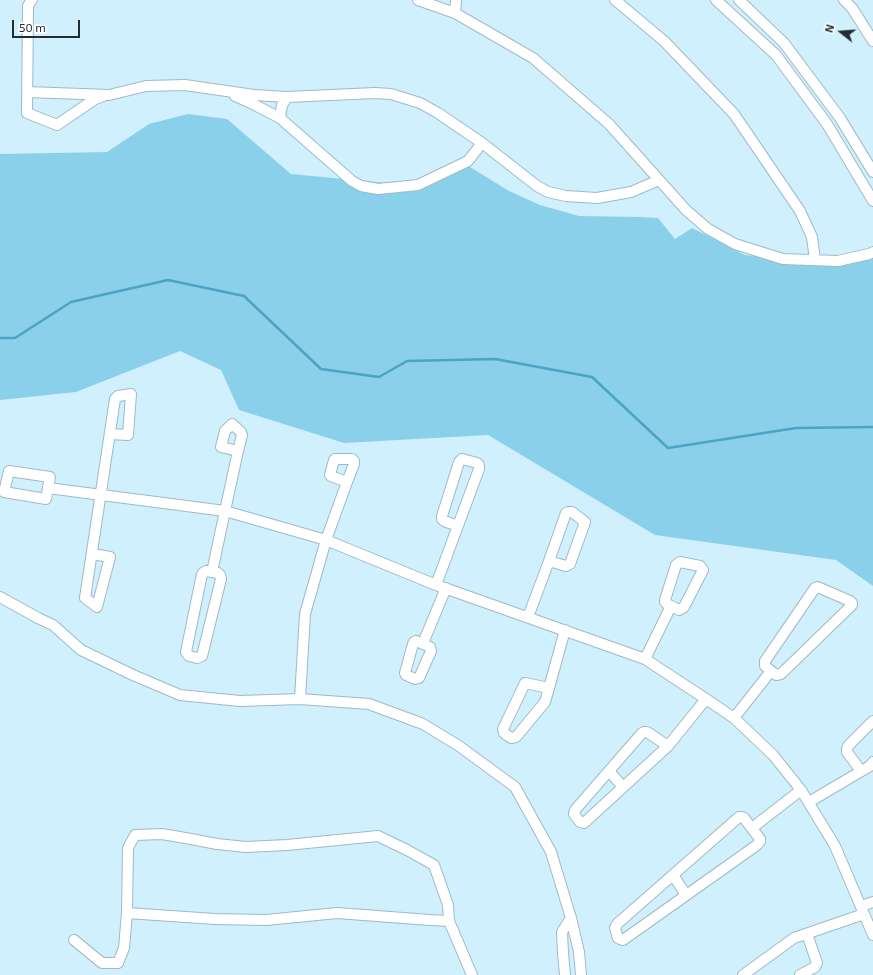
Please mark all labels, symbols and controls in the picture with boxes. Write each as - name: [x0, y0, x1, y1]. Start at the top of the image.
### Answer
- scale bar: [14, 12, 82, 38]
- north arrow: [821, 12, 861, 52]
- text: 50 m: [19, 20, 46, 34]
- text: N: [822, 23, 836, 34]

